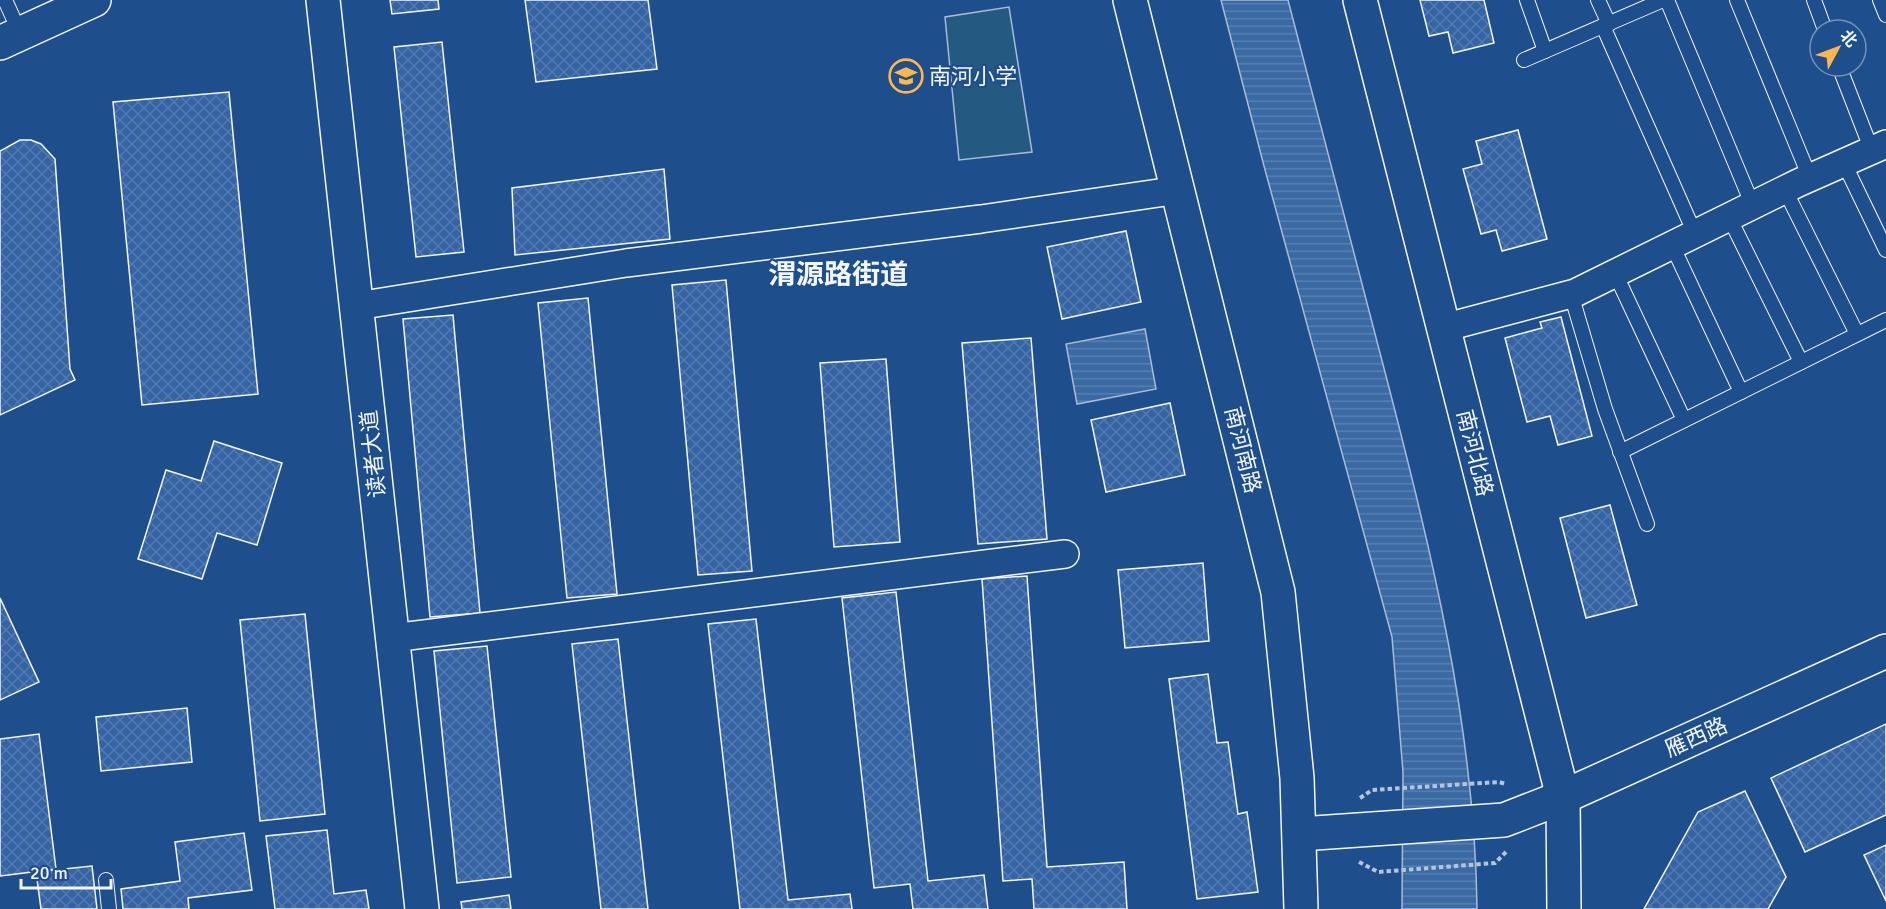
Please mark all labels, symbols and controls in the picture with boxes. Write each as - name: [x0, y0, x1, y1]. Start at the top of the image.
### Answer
- north arrow: [1808, 18, 1868, 78]
- text: 北: [1836, 26, 1861, 51]
- school or university icon: 南河小学: [888, 58, 924, 94]
- place label: 南河小学: [929, 63, 1017, 90]
- district label: 渭源路街道: [768, 258, 908, 292]
- street label: 南河南路: [1219, 404, 1267, 496]
- street label: 南河北路: [1451, 407, 1499, 499]
- street label: 读者大道: [355, 409, 391, 499]
- street label: 雁西路: [1660, 711, 1732, 763]
- scale bar: [21, 852, 111, 890]
- text: 20 m: [30, 862, 68, 884]

